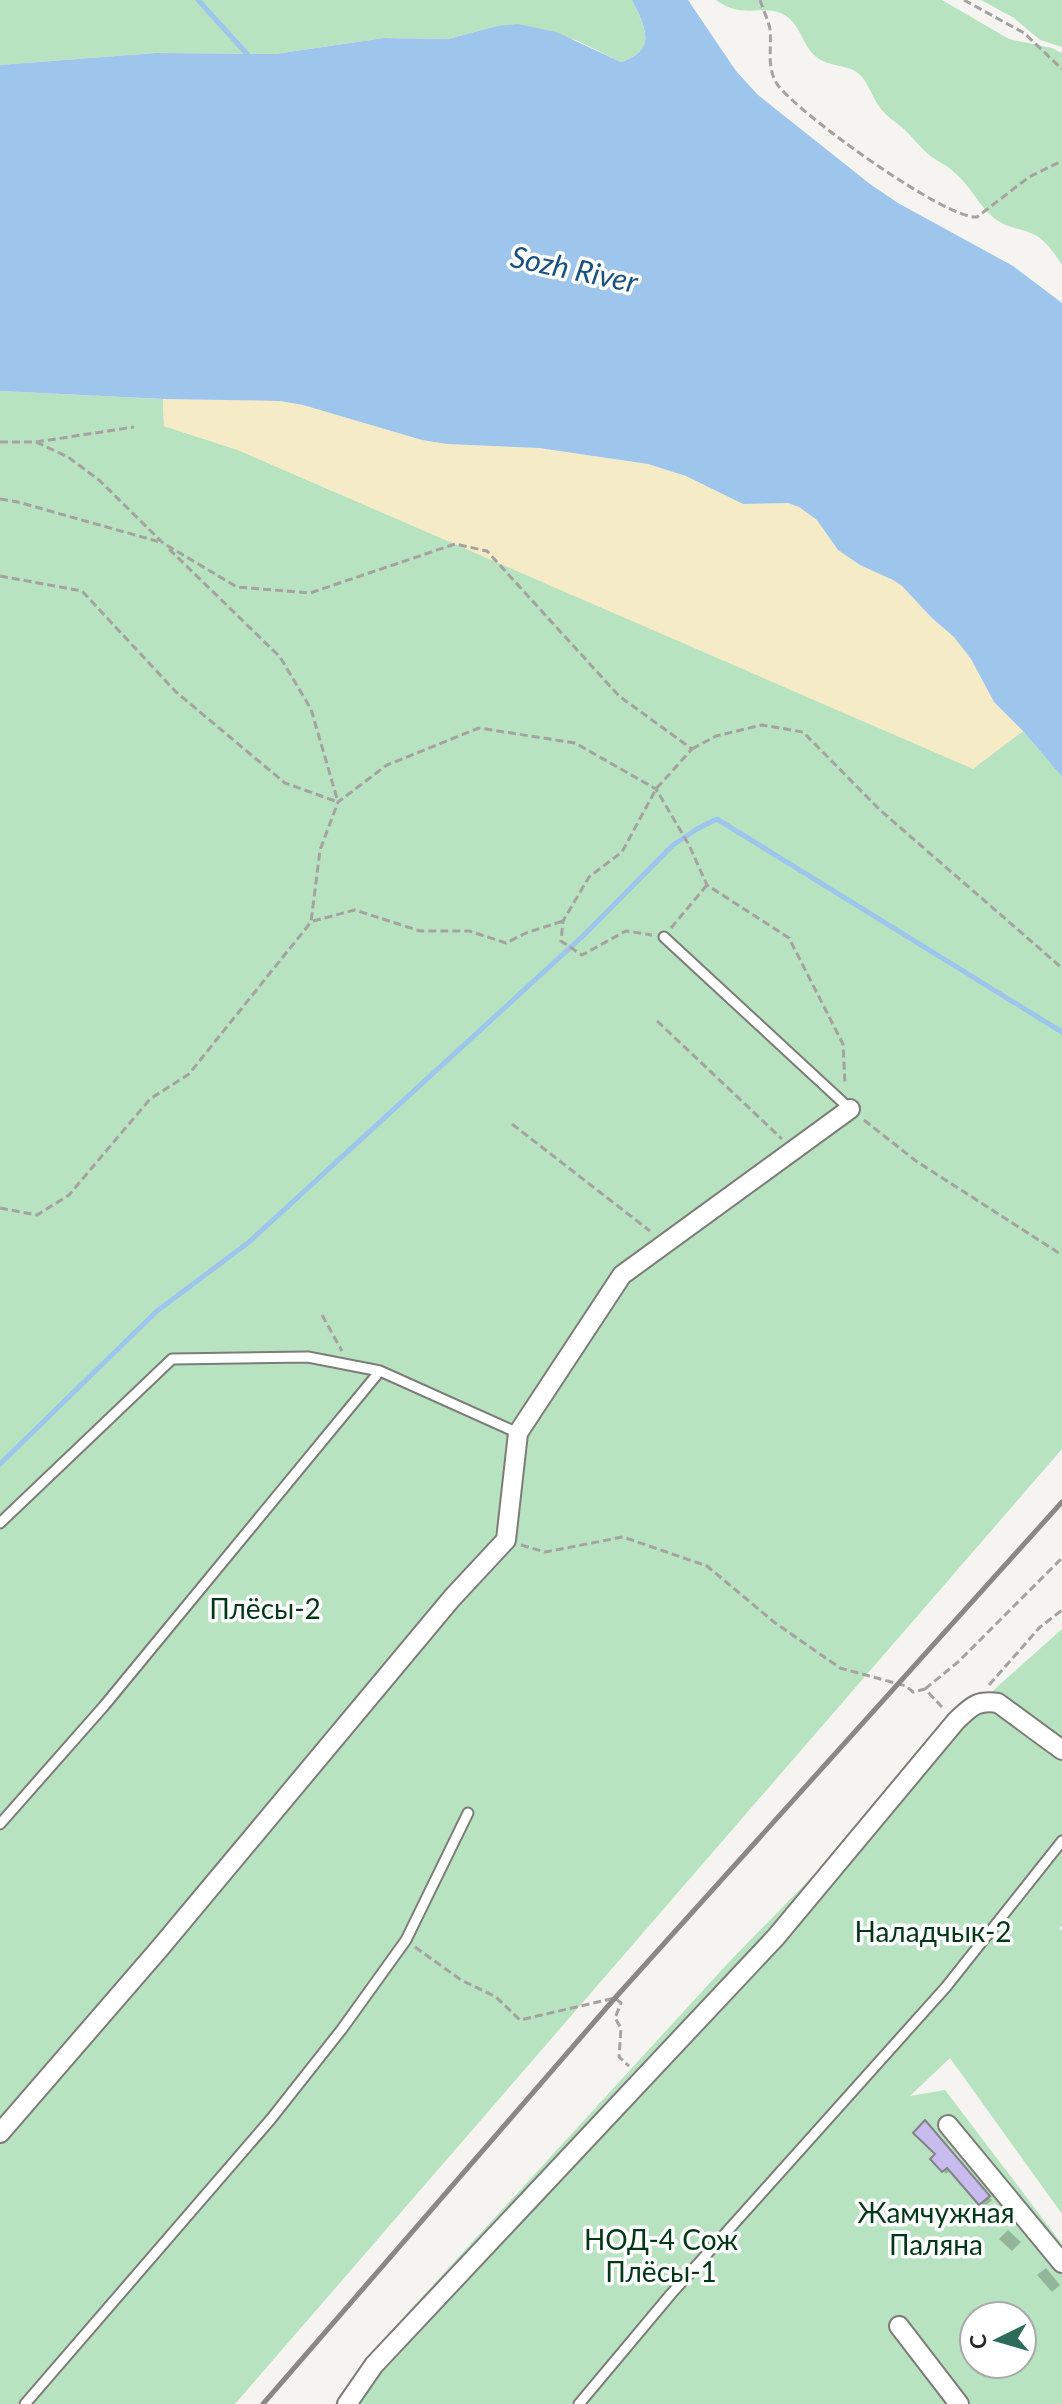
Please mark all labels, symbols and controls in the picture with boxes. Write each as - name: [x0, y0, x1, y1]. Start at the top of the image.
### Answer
- water label: Sozh River: [508, 237, 642, 299]
- park label: Плёсы-2: [209, 1591, 321, 1625]
- park label: Наладчык-2: [854, 1914, 1012, 1948]
- park label: Жамчужная Паляна: [858, 2195, 1014, 2261]
- park label: НОД-4 Сож Плёсы-1: [584, 2222, 738, 2288]
- north arrow: [958, 2300, 1038, 2380]
- text: С: [963, 2333, 992, 2350]

